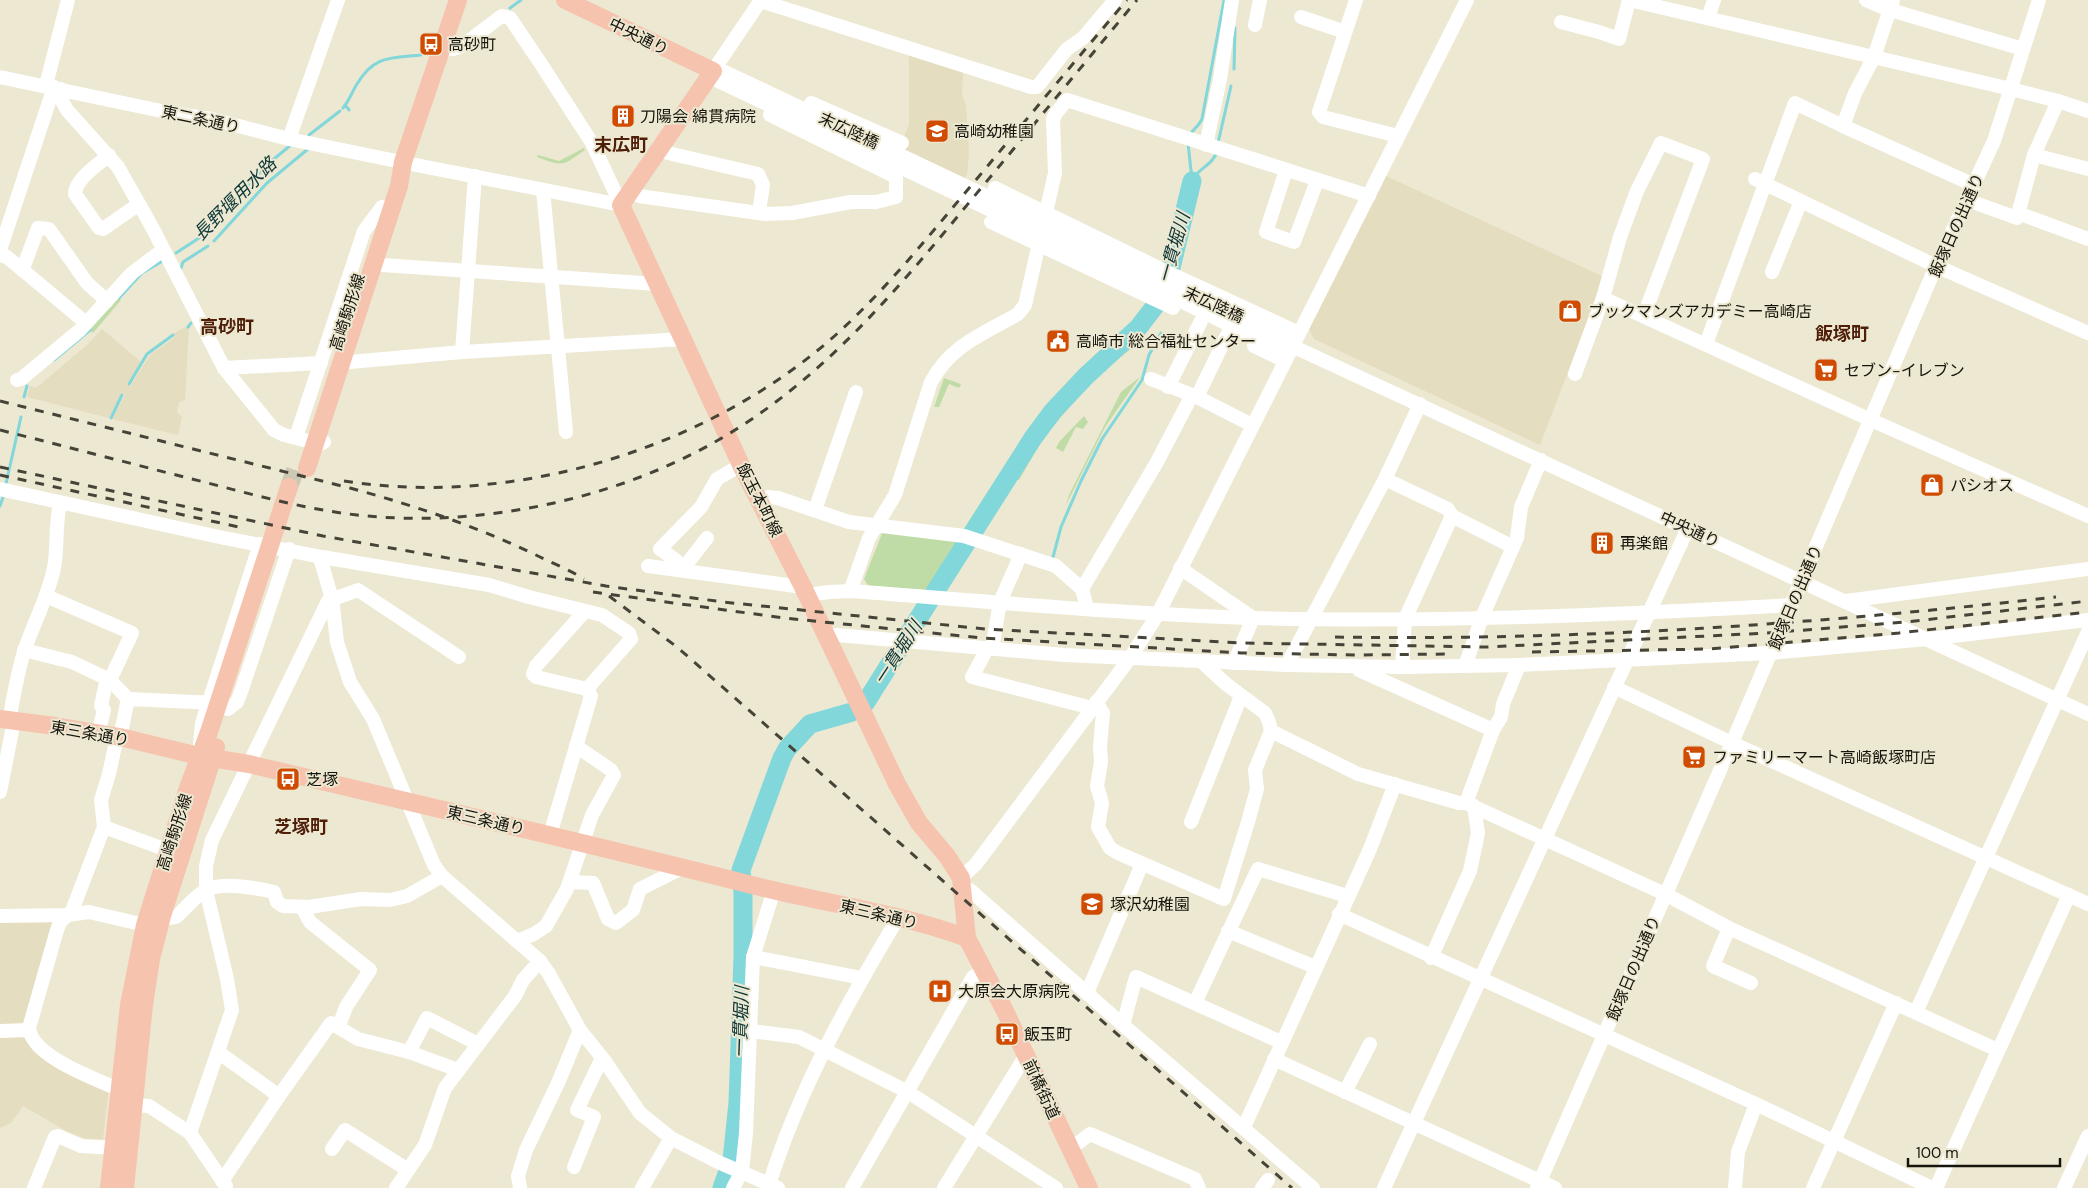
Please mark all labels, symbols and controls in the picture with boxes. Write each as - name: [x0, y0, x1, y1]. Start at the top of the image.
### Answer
- street label: 中央通り: [605, 13, 672, 60]
- bus stop icon: 高砂町: [418, 31, 444, 57]
- place label: 高砂町: [448, 34, 496, 55]
- street label: 東二条通り: [160, 101, 242, 138]
- building icon: 刀陽会 綿貫病院: [610, 103, 636, 129]
- place label: 刀陽会 綿貫病院: [640, 106, 756, 127]
- street label: 末広陸橋: [815, 107, 882, 153]
- school or university icon: 高崎幼稚園: [924, 118, 950, 144]
- place label: 高崎幼稚園: [954, 121, 1034, 142]
- district label: 末広町: [594, 133, 648, 157]
- water label: 長野堰用水路: [188, 151, 283, 246]
- street label: 飯塚日の出通り: [1924, 170, 1989, 281]
- water label: 一貫堀川: [1153, 208, 1196, 286]
- street label: 高崎駒形線: [325, 271, 370, 353]
- street label: 末広陸橋: [1180, 281, 1247, 327]
- shop icon: ブックマンズアカデミー高崎店: [1557, 298, 1583, 324]
- place label: ブックマンズアカデミー高崎店: [1588, 301, 1812, 322]
- district label: 高砂町: [200, 315, 254, 339]
- district label: 飯塚町: [1815, 322, 1869, 346]
- public building icon: 高崎市 総合福祉センター: [1045, 328, 1071, 354]
- place label: 高崎市 総合福祉センター: [1076, 331, 1256, 352]
- supermarket icon: セブン-イレブン: [1813, 357, 1839, 383]
- place label: セブン-イレブン: [1844, 360, 1965, 381]
- street label: 飯玉本町線: [732, 460, 787, 541]
- shop icon: パシオス: [1919, 472, 1945, 498]
- place label: パシオス: [1950, 475, 2014, 496]
- street label: 中央通り: [1656, 506, 1723, 552]
- building icon: 再楽館: [1589, 530, 1615, 556]
- place label: 再楽館: [1620, 533, 1668, 554]
- street label: 飯塚日の出通り: [1764, 542, 1827, 653]
- water label: 一貫堀川: [868, 615, 929, 690]
- street label: 東三条通り: [49, 716, 131, 751]
- supermarket icon: ファミリーマート高崎飯塚町店: [1681, 744, 1707, 770]
- place label: ファミリーマート高崎飯塚町店: [1712, 747, 1936, 768]
- bus stop icon: 芝塚: [275, 766, 301, 792]
- place label: 芝塚: [306, 769, 338, 790]
- street label: 高崎駒形線: [152, 791, 197, 873]
- street label: 東三条通り: [445, 801, 527, 840]
- district label: 芝塚町: [274, 815, 328, 839]
- school or university icon: 塚沢幼稚園: [1079, 891, 1105, 917]
- place label: 塚沢幼稚園: [1110, 894, 1190, 915]
- street label: 東三条通り: [838, 895, 920, 934]
- street label: 飯塚日の出通り: [1602, 913, 1665, 1024]
- hospital icon: 大原会大原病院: [927, 978, 953, 1004]
- place label: 大原会大原病院: [958, 981, 1070, 1002]
- water label: 一貫堀川: [728, 984, 754, 1058]
- bus stop icon: 飯玉町: [994, 1021, 1020, 1047]
- place label: 飯玉町: [1024, 1024, 1072, 1045]
- street label: 前橋街道: [1019, 1056, 1065, 1123]
- scale bar: [1908, 1136, 2060, 1168]
- text: 100 m: [1916, 1143, 1959, 1163]

